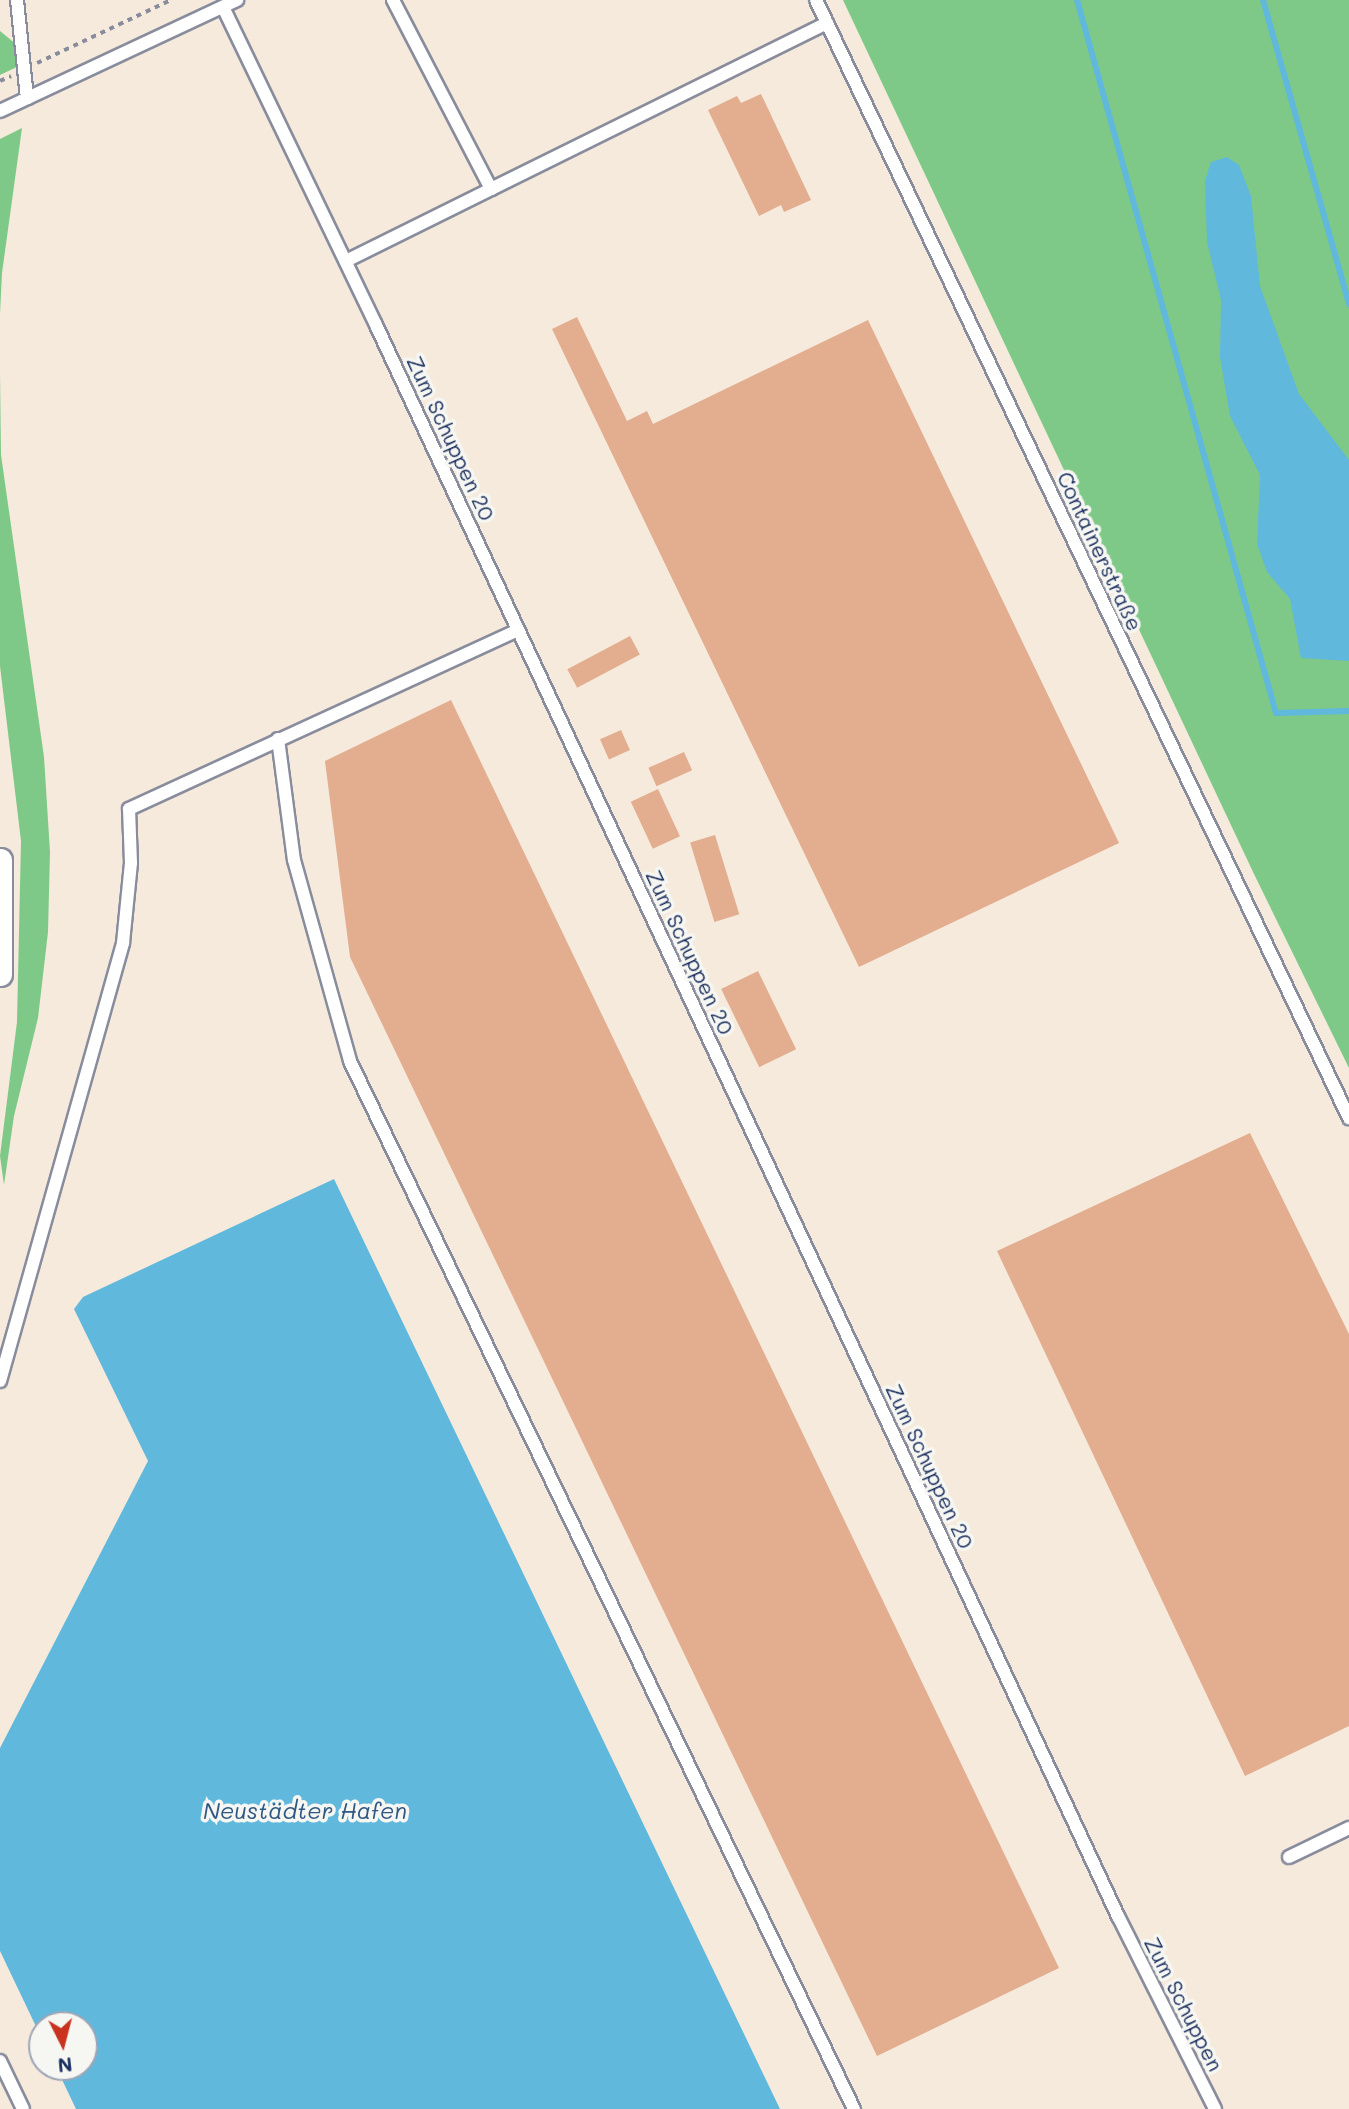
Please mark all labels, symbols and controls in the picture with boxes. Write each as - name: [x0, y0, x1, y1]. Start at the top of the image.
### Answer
- street label: Zum Schuppen 20: [402, 352, 500, 524]
- street label: Containerstraße: [1052, 468, 1148, 634]
- street label: Zum Schuppen 20: [641, 866, 739, 1038]
- street label: Zum Schuppen 20: [881, 1380, 979, 1552]
- water label: Neustädter Hafen: [203, 1796, 407, 1824]
- street label: Zum Schuppen: [1139, 1933, 1229, 2075]
- north arrow: [28, 2011, 98, 2081]
- text: N: [57, 2052, 74, 2079]

